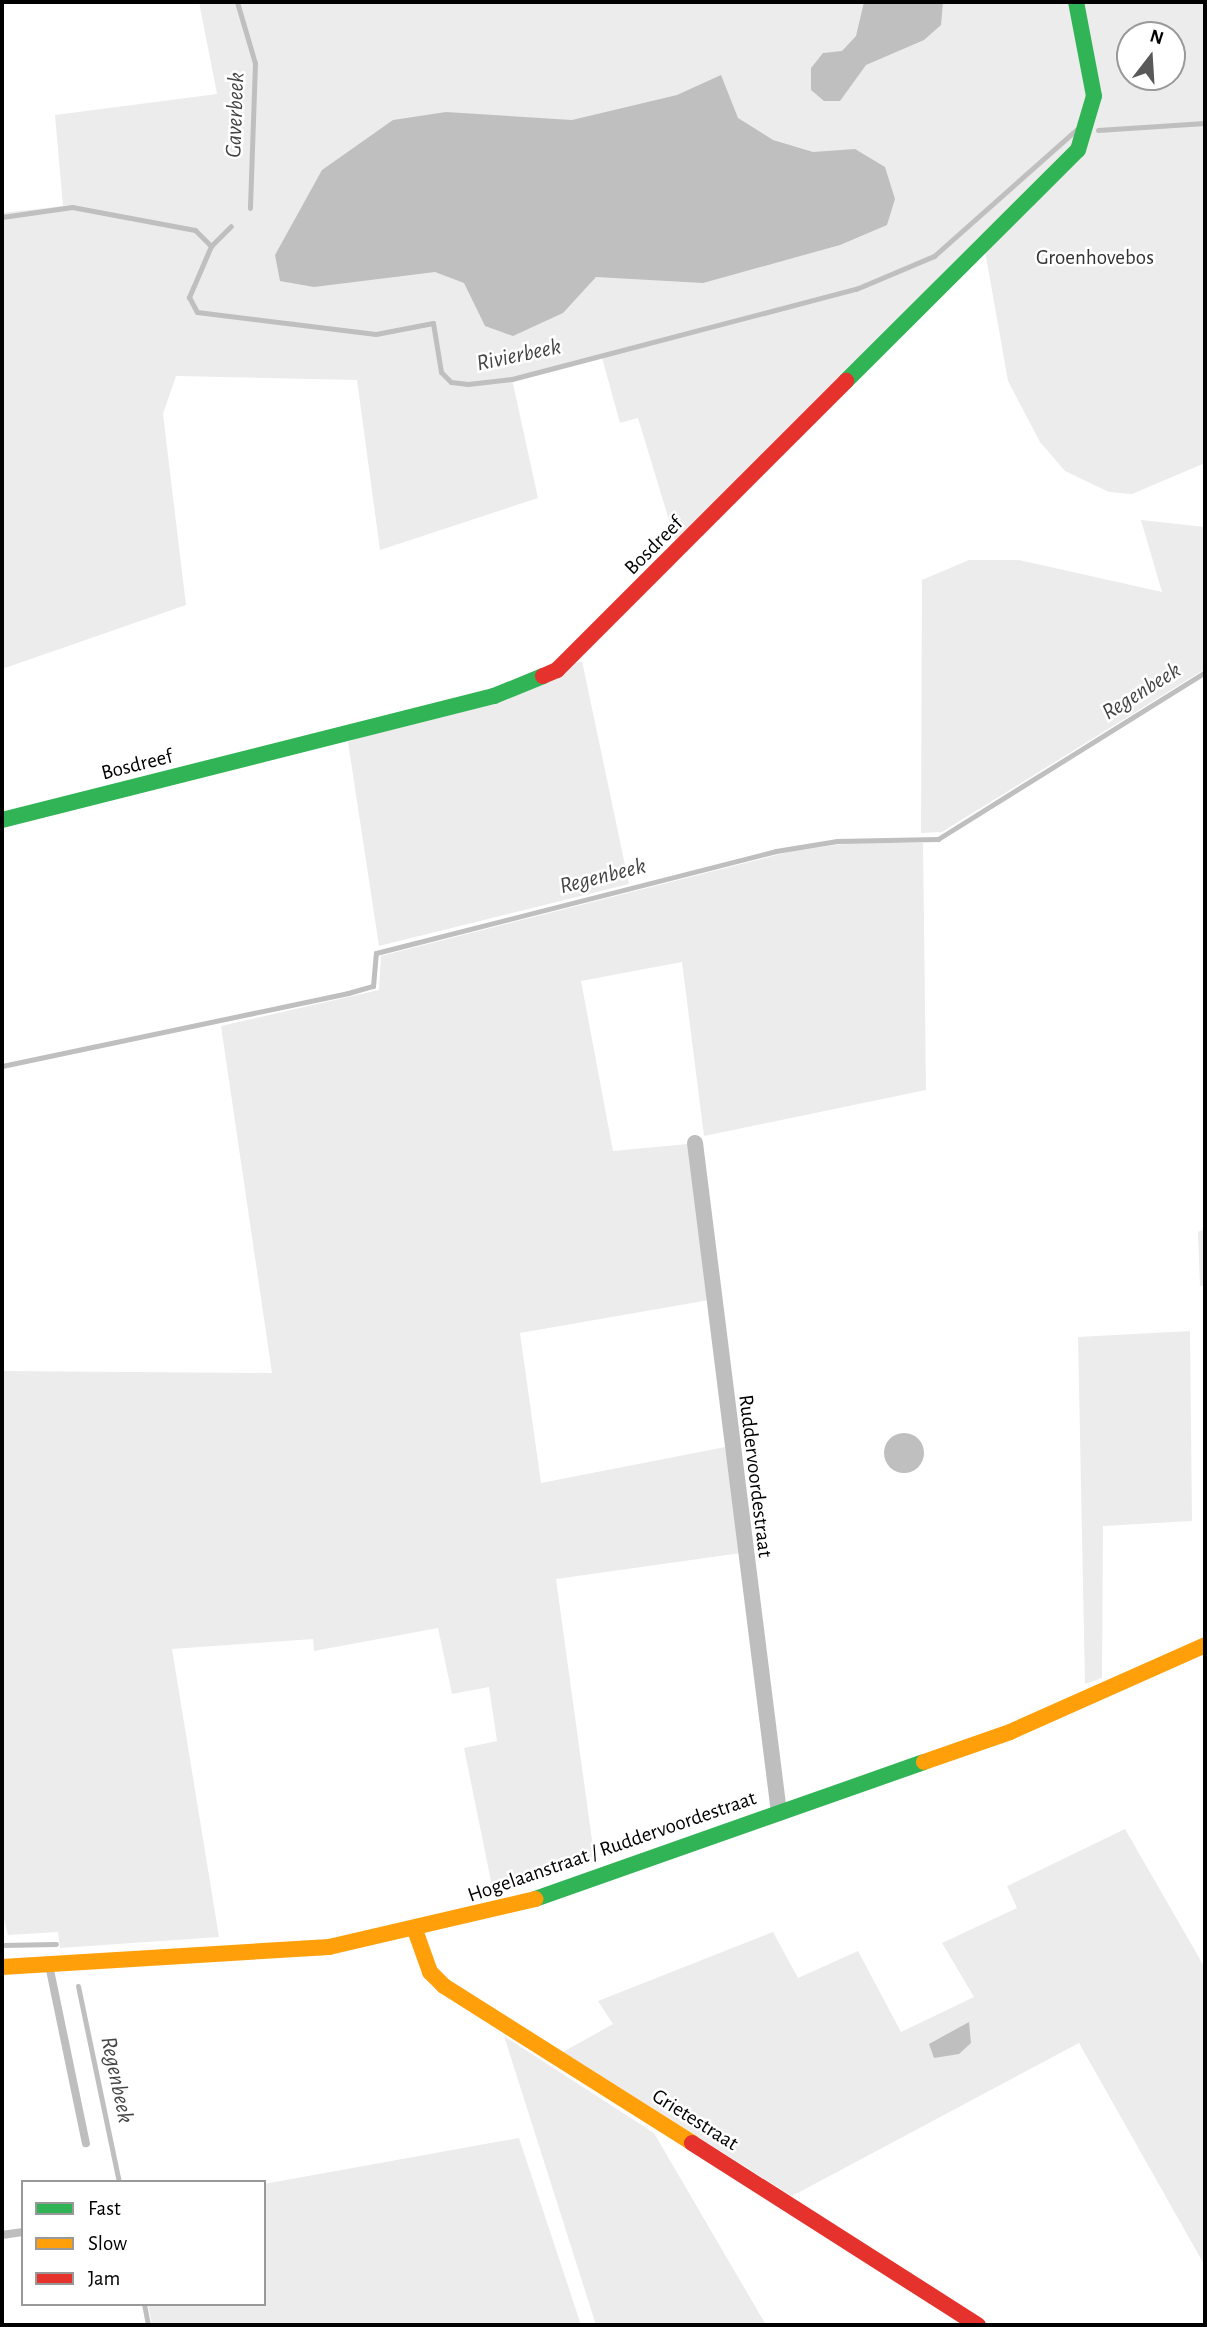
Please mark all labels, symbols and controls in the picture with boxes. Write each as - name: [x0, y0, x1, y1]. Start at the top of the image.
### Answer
- north arrow: [1116, 21, 1186, 91]
- text: N: [1148, 26, 1166, 48]
- water label: Gaverbeek: [221, 72, 251, 158]
- park label: Groenhovebos: [1036, 245, 1154, 271]
- water label: Rivierbeek: [474, 334, 564, 378]
- street label: Bosdreef: [619, 511, 689, 581]
- water label: Regenbeek: [1097, 657, 1187, 727]
- street label: Bosdreef: [99, 744, 175, 786]
- water label: Regenbeek: [557, 853, 649, 901]
- street label: Ruddervoordestraat: [733, 1393, 777, 1559]
- street label: Hogelaanstraat / Ruddervoordestraat: [464, 1786, 760, 1908]
- water label: Regenbeek: [93, 2034, 139, 2126]
- street label: Grietestraat: [647, 2084, 743, 2156]
- legend: [21, 2180, 266, 2306]
- text: Fast: [88, 2198, 121, 2219]
- text: Slow: [88, 2233, 127, 2254]
- text: Jam: [88, 2268, 120, 2289]

